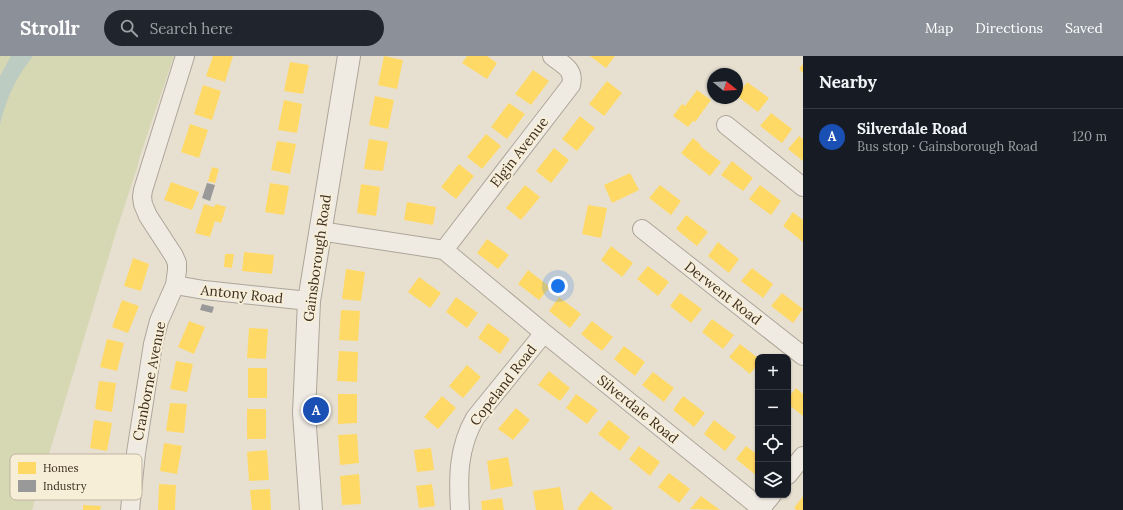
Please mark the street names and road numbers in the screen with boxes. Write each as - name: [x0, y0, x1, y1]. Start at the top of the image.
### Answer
- street label: Elgin Avenue: [486, 113, 552, 191]
- street label: Gainsborough Road: [299, 193, 335, 323]
- street label: Derwent Road: [681, 257, 765, 329]
- street label: Antony Road: [199, 281, 284, 307]
- street label: Cranborne Avenue: [129, 319, 169, 442]
- street label: Copeland Road: [466, 341, 540, 429]
- street label: Silverdale Road: [594, 371, 682, 447]

